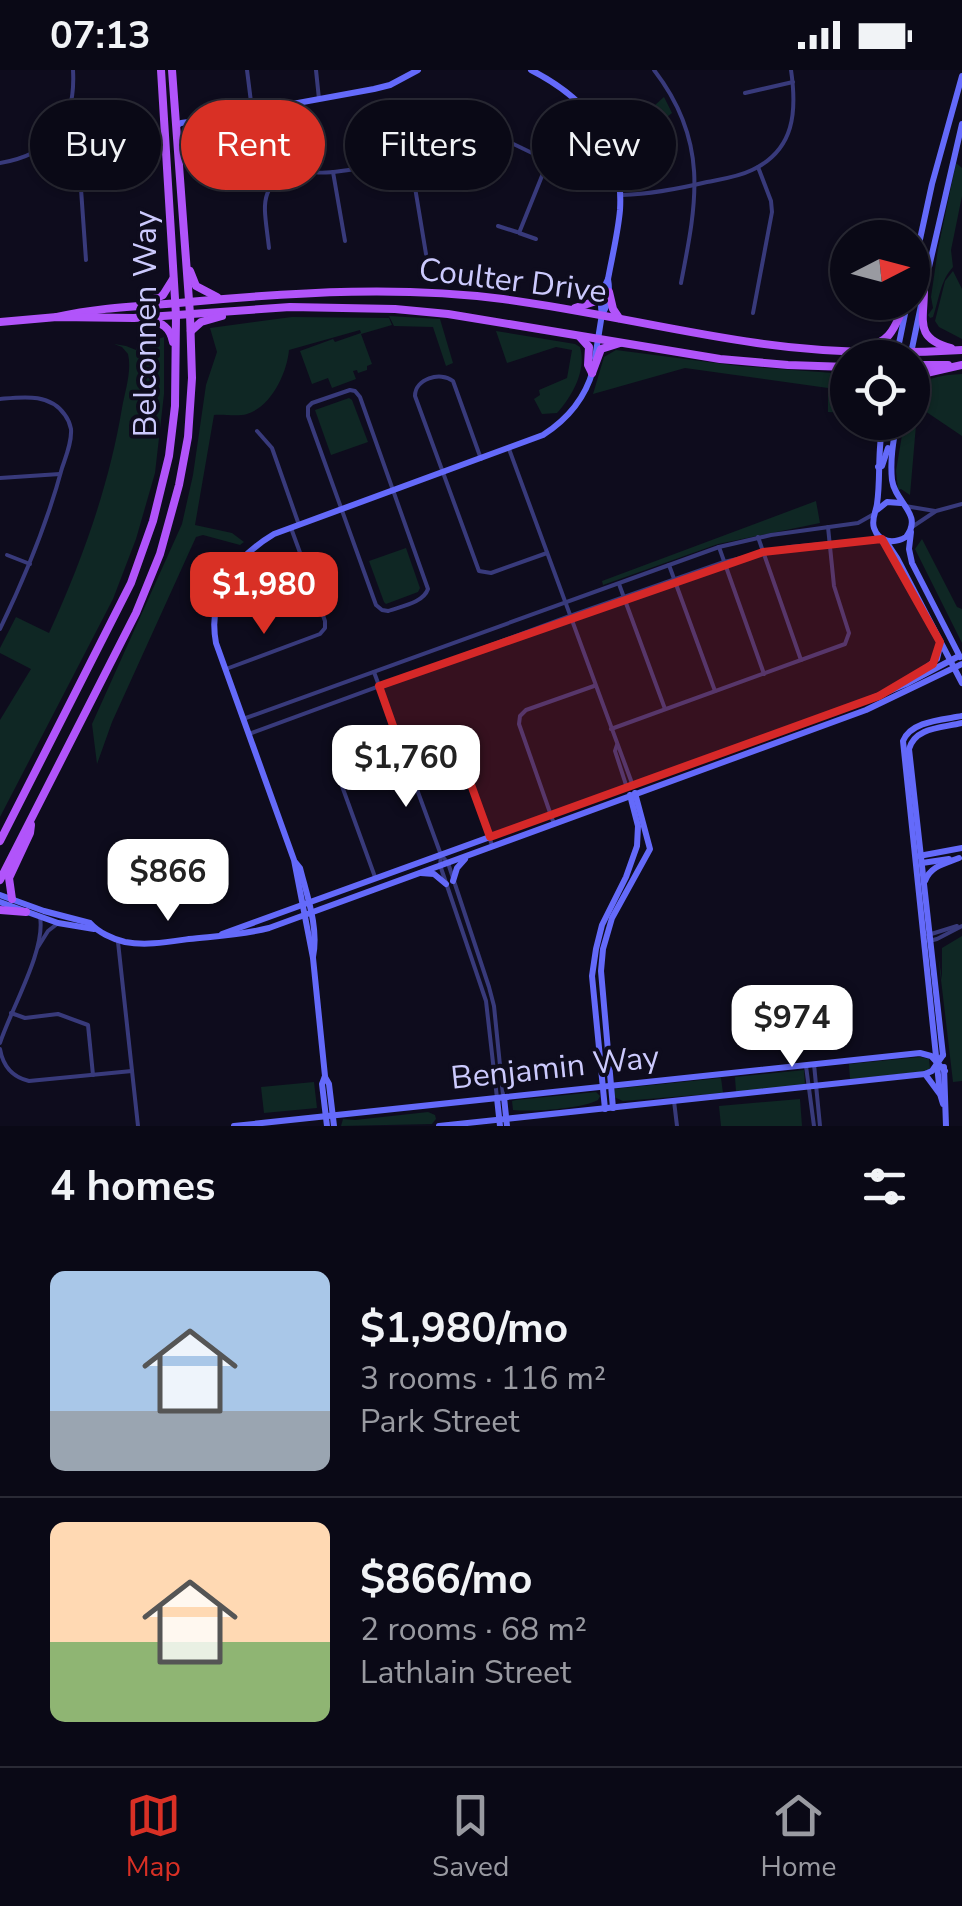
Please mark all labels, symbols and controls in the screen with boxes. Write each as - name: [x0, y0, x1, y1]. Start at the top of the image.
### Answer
- text: 07:13: [50, 10, 151, 61]
- chip: Buy: [30, 100, 161, 190]
- chip: Rent: [181, 100, 325, 190]
- chip: Filters: [345, 100, 512, 190]
- chip: New: [532, 100, 676, 190]
- street label: Belconnen Way: [124, 210, 167, 437]
- north arrow: [830, 220, 930, 320]
- map controls: [830, 220, 930, 440]
- street label: Coulter Drive: [417, 248, 609, 313]
- button: locate: [830, 340, 930, 440]
- pin: $1,980: [183, 552, 345, 637]
- text: $1,980: [212, 563, 316, 606]
- pin: $1,760: [325, 725, 487, 810]
- text: $1,760: [354, 736, 458, 779]
- pin: $866: [109, 839, 227, 924]
- text: $866: [130, 850, 206, 893]
- pin: $974: [733, 985, 851, 1070]
- text: $974: [754, 996, 830, 1039]
- street label: Benjamin Way: [449, 1035, 662, 1100]
- text: 4 homes: [50, 1158, 215, 1215]
- icon: filters: [857, 1159, 912, 1214]
- text: $1,980/mo: [360, 1300, 568, 1357]
- icon: home: [130, 1311, 250, 1431]
- text: 3 rooms · 116 m²: [360, 1357, 606, 1400]
- text: Park Street: [360, 1400, 519, 1443]
- text: $866/mo: [360, 1551, 532, 1608]
- icon: home: [130, 1562, 250, 1682]
- text: 2 rooms · 68 m²: [360, 1608, 587, 1651]
- text: Lathlain Street: [360, 1651, 571, 1694]
- tab: Map: [126, 1788, 181, 1886]
- tab: Saved: [432, 1788, 509, 1886]
- tab: Home: [761, 1788, 836, 1886]

